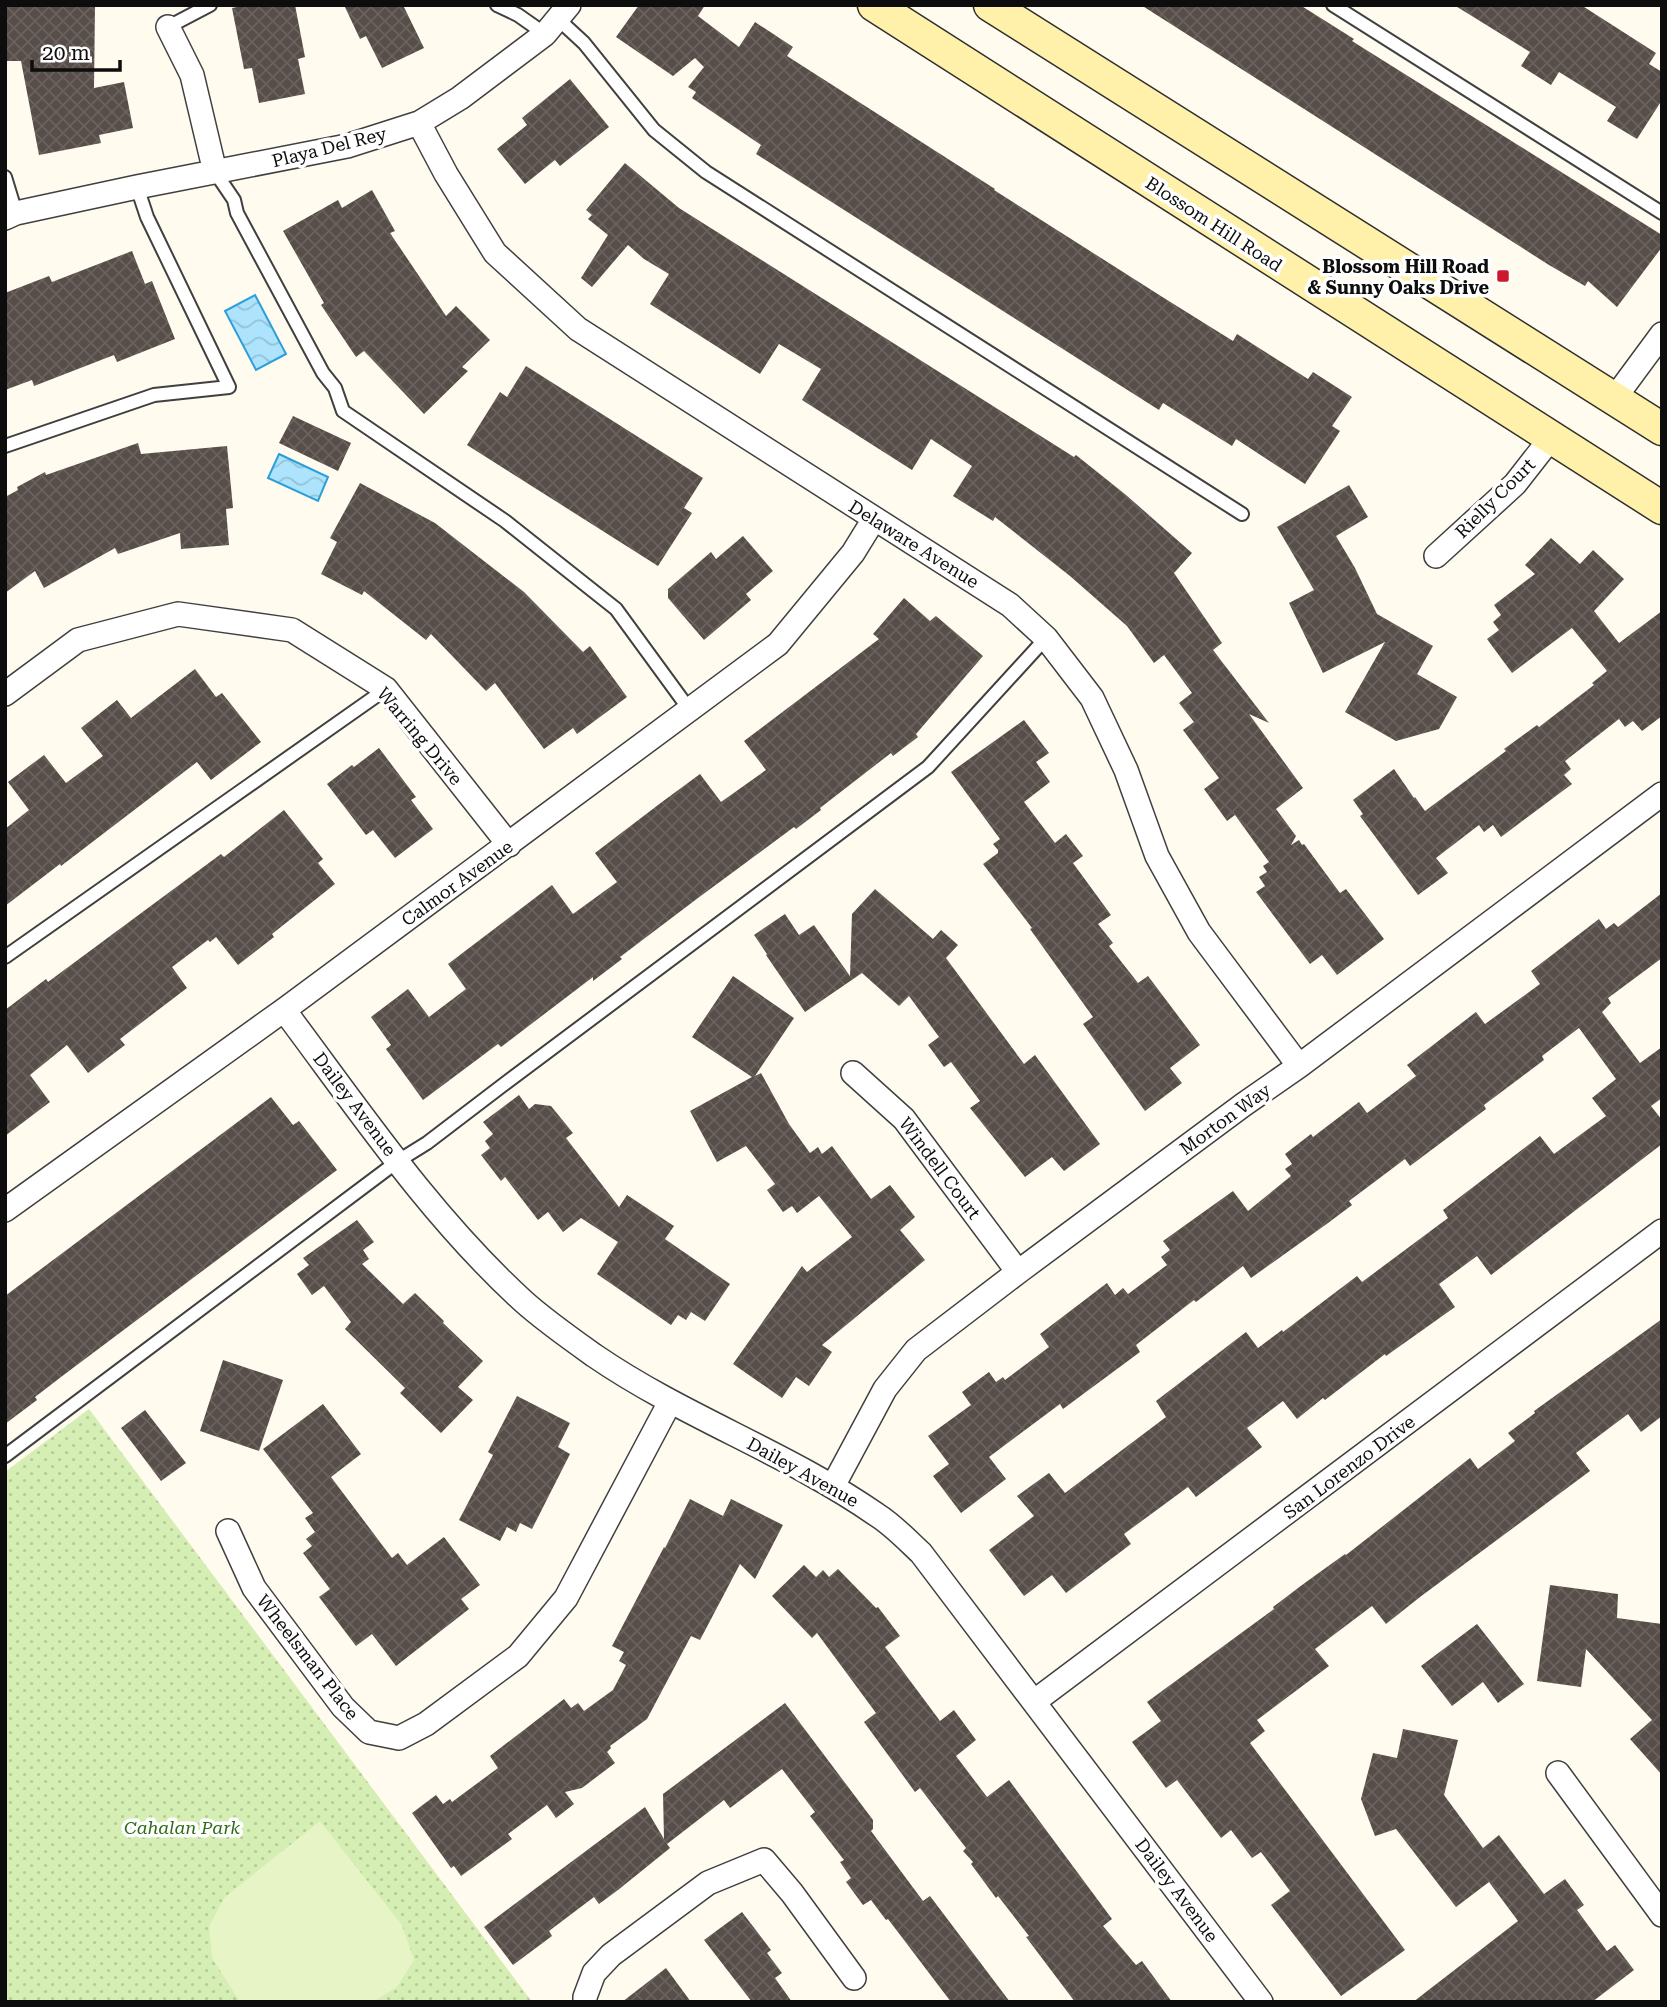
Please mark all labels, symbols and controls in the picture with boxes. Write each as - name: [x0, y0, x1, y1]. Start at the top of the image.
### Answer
- scale bar: [32, 28, 119, 72]
- text: 20 m: [42, 41, 90, 65]
- street label: Playa Del Rey: [270, 123, 389, 171]
- street label: Blossom Hill Road: [1142, 172, 1286, 276]
- place label: Blossom Hill Road & Sunny Oaks Drive: [1307, 256, 1489, 298]
- marker: Blossom Hill Road & Sunny Oaks Drive: [1495, 268, 1511, 284]
- street label: Rielly Court: [1451, 454, 1539, 542]
- street label: Delaware Avenue: [845, 496, 983, 593]
- street label: Warring Drive: [373, 683, 467, 789]
- street label: Calmor Avenue: [397, 836, 517, 930]
- street label: Dailey Avenue: [309, 1048, 401, 1160]
- street label: Morton Way: [1176, 1079, 1275, 1159]
- street label: Windell Court: [895, 1113, 985, 1223]
- street label: San Lorenzo Drive: [1279, 1411, 1419, 1523]
- street label: Dailey Avenue: [744, 1433, 863, 1511]
- street label: Wheelsman Place: [253, 1590, 363, 1724]
- park label: Cahalan Park: [124, 1817, 240, 1838]
- street label: Dailey Avenue: [1131, 1834, 1223, 1946]

